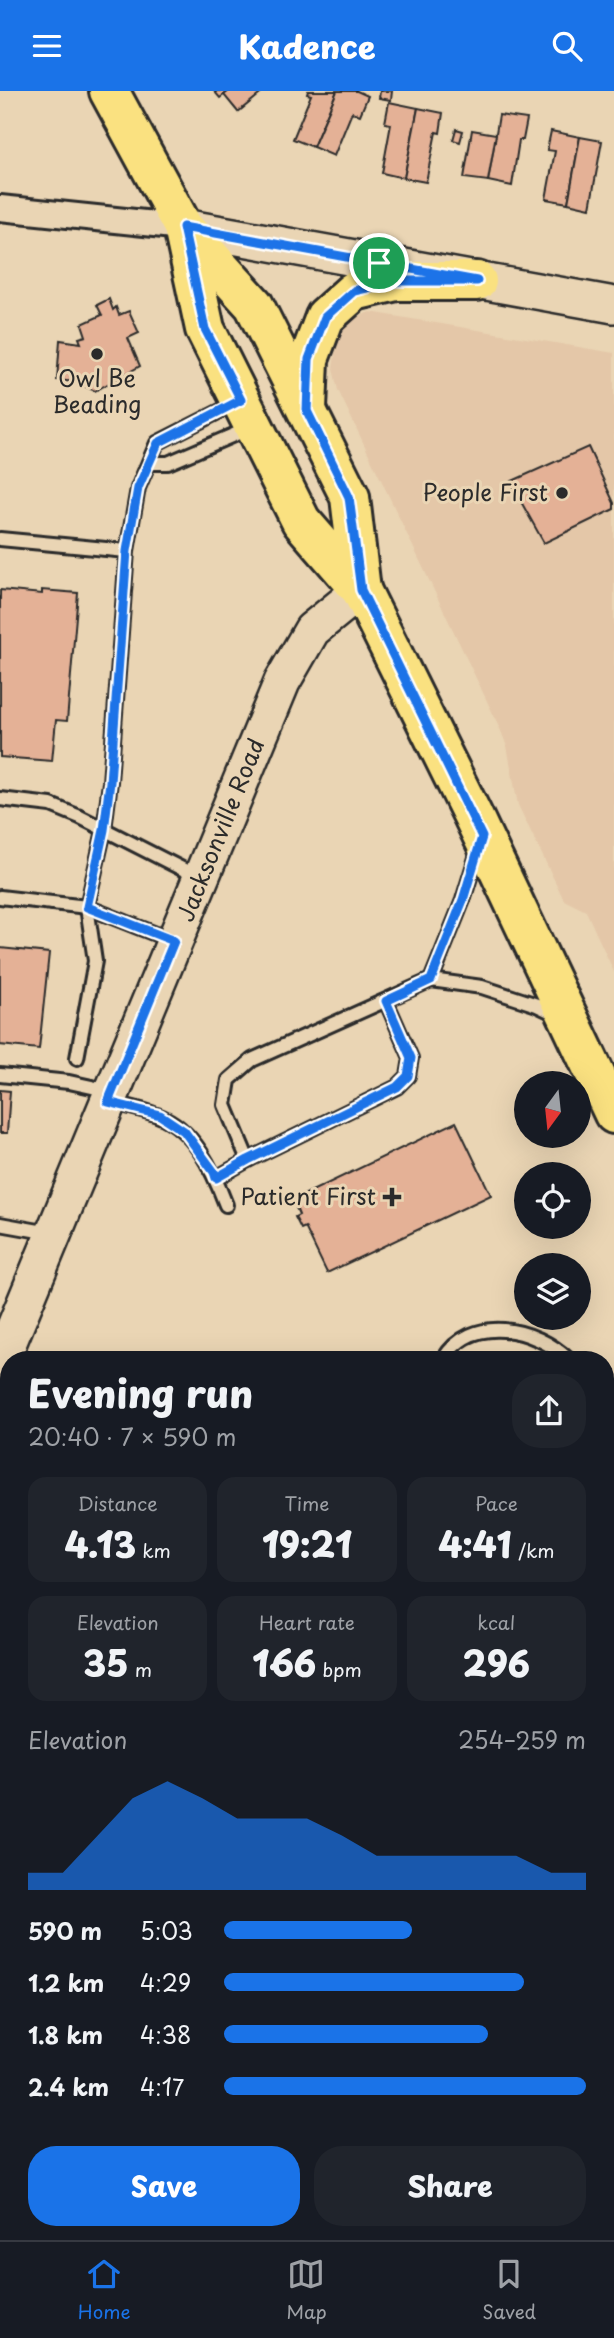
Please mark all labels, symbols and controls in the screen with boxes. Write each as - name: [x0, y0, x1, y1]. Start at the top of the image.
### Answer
- text: Kadence: [238, 22, 376, 70]
- icon: menu: [28, 27, 66, 65]
- icon: search: [548, 27, 586, 65]
- pin: [349, 233, 409, 293]
- icon: arrive: [360, 244, 398, 282]
- marker: Owl Be Beading: [89, 346, 105, 362]
- place label: Owl Be Beading: [53, 360, 141, 421]
- place label: People First: [423, 474, 548, 509]
- marker: People First: [554, 485, 570, 501]
- street label: Jacksonville Road: [167, 733, 272, 926]
- north arrow: [514, 1071, 592, 1148]
- map controls: [514, 1071, 591, 1330]
- button: locate: [514, 1162, 591, 1239]
- place label: Patient First: [241, 1178, 376, 1213]
- marker: Patient First: [382, 1187, 402, 1207]
- button: layers: [514, 1253, 591, 1330]
- text: Evening run: [28, 1364, 253, 1421]
- button: share: [512, 1374, 586, 1448]
- text: 20:40 · 7 × 590 m: [28, 1419, 236, 1454]
- text: Distance: [78, 1489, 158, 1517]
- text: Time: [285, 1489, 329, 1517]
- text: Pace: [475, 1489, 518, 1517]
- text: 4.13: [65, 1517, 136, 1570]
- text: 19:21: [262, 1517, 352, 1570]
- text: 4:41: [438, 1517, 512, 1570]
- text: km: [136, 1536, 171, 1564]
- text: /km: [512, 1536, 555, 1564]
- text: Elevation: [77, 1608, 159, 1636]
- text: Heart rate: [259, 1608, 355, 1636]
- text: kcal: [477, 1608, 515, 1636]
- text: 35: [83, 1636, 129, 1689]
- text: 166: [252, 1636, 316, 1689]
- text: 296: [463, 1636, 530, 1689]
- text: m: [129, 1655, 152, 1683]
- text: bpm: [316, 1655, 362, 1683]
- text: Elevation: [28, 1722, 127, 1757]
- text: 254–259 m: [458, 1722, 586, 1757]
- text: 590 m: [28, 1913, 102, 1948]
- text: 5:03: [140, 1913, 193, 1948]
- text: 1.2 km: [28, 1965, 104, 2000]
- text: 4:29: [140, 1965, 191, 2000]
- text: 1.8 km: [28, 2017, 103, 2052]
- text: 4:38: [140, 2017, 191, 2052]
- text: 2.4 km: [28, 2069, 109, 2104]
- text: 4:17: [140, 2069, 184, 2104]
- button: Save: [28, 2146, 300, 2226]
- button: Share: [314, 2146, 586, 2226]
- tab: Home: [78, 2255, 131, 2325]
- tab: Map: [286, 2255, 327, 2325]
- tab: Saved: [482, 2255, 536, 2325]

